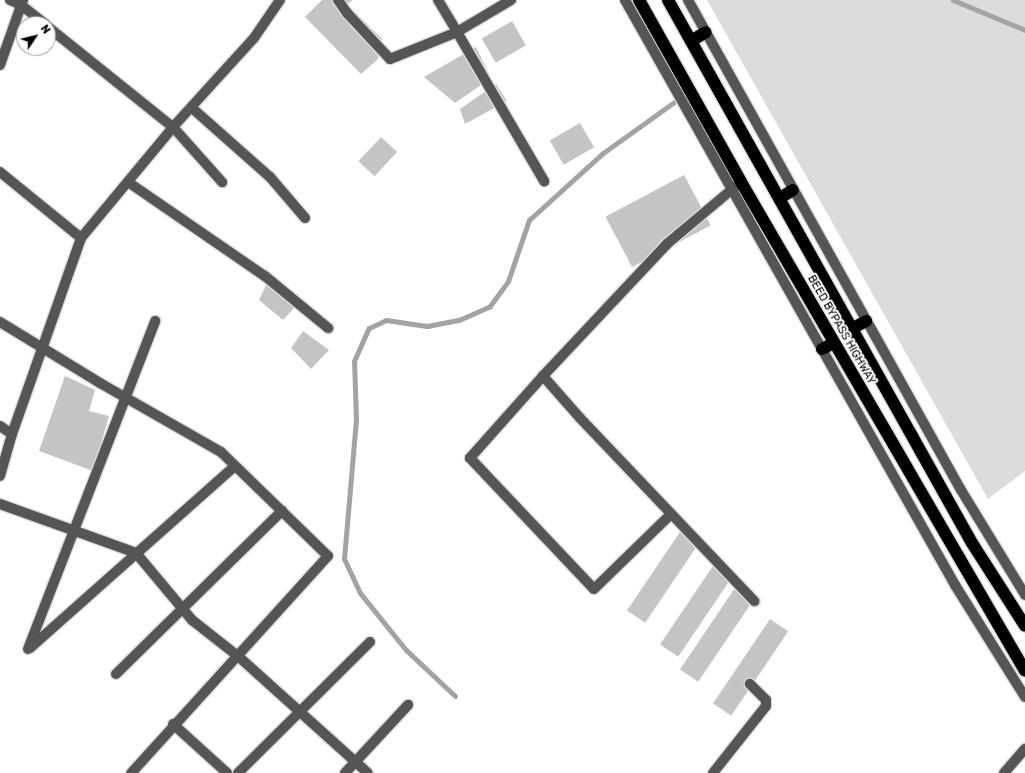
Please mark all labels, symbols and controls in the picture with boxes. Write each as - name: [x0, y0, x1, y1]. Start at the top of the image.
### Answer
- north arrow: [16, 16, 56, 56]
- text: N: [38, 22, 53, 36]
- street label: BEED BYPASS HIGHWAY: [804, 273, 878, 387]

